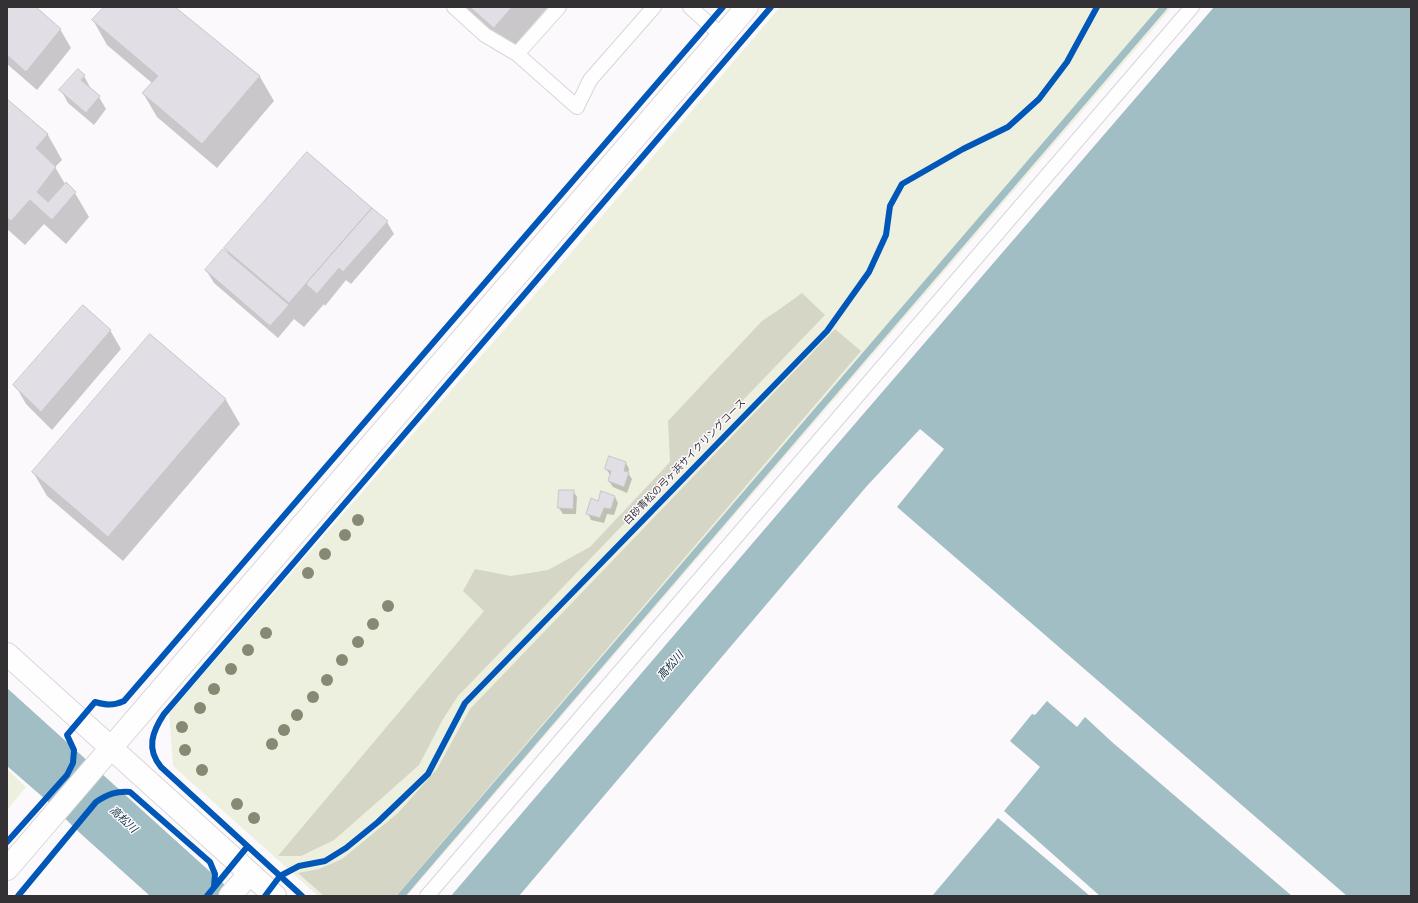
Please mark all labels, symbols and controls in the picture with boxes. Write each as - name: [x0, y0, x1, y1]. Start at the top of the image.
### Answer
- street label: 白砂青松の弓ヶ浜サイクリングコース: [622, 397, 748, 527]
- water label: 高松川: [655, 649, 687, 683]
- water label: 高松川: [106, 804, 140, 836]

